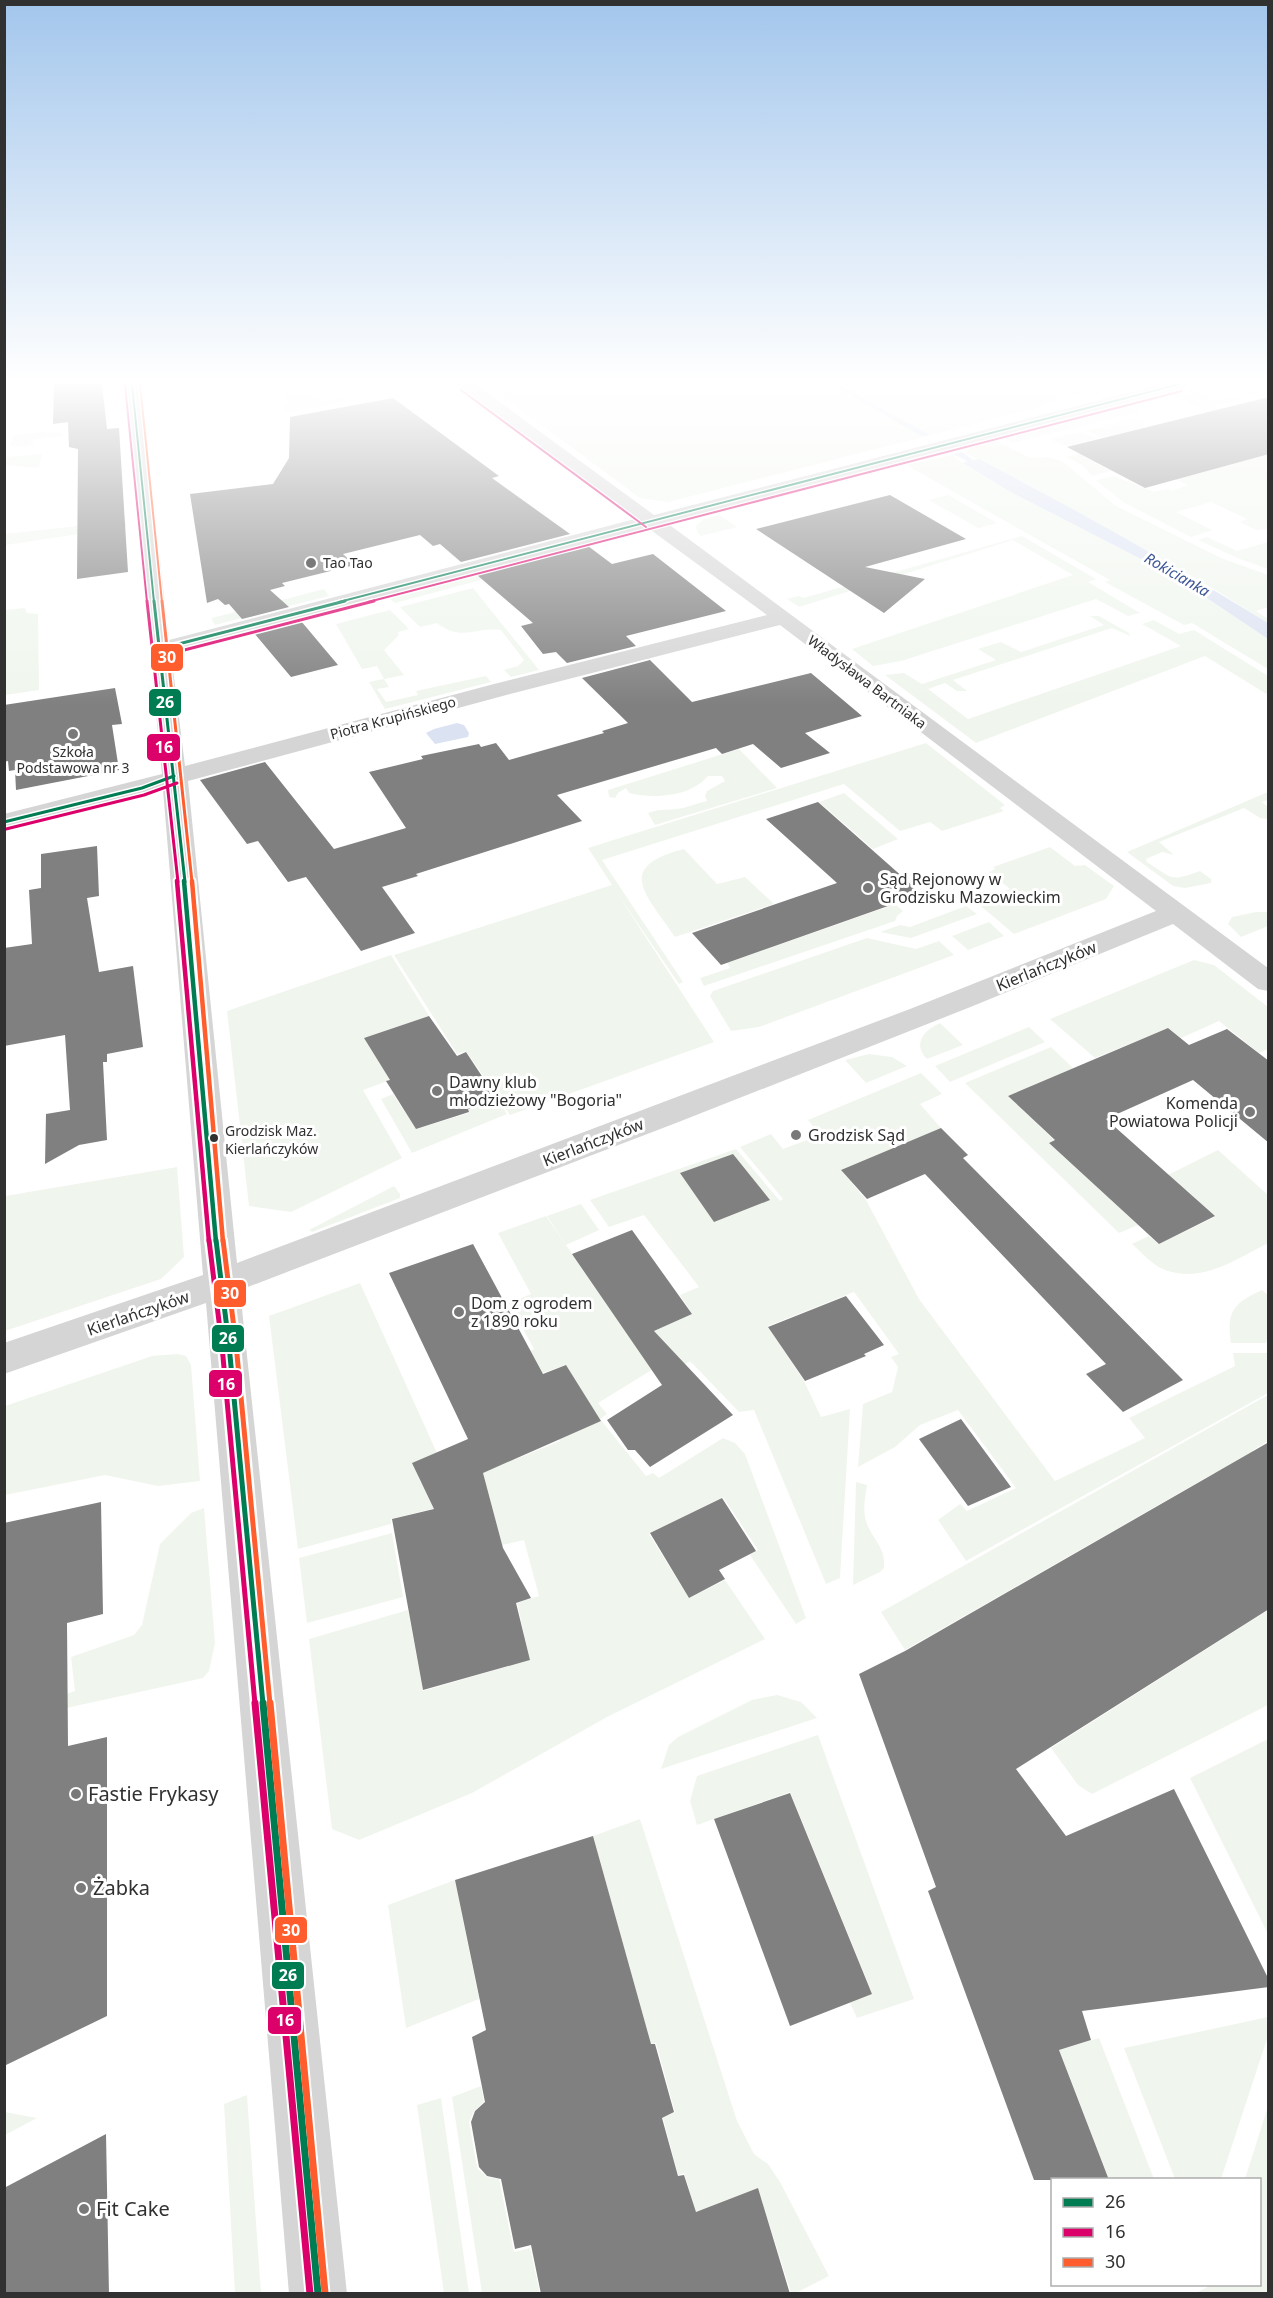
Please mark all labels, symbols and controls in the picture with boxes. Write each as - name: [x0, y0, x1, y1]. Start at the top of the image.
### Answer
- water label: Rokicianka: [1141, 547, 1214, 601]
- place label: Tao Tao: [323, 553, 373, 572]
- marker: Tao Tao: [304, 556, 318, 570]
- street label: Władysława Bartniaka: [804, 631, 931, 733]
- line badge: 30: [150, 643, 184, 672]
- text: 30: [158, 646, 176, 668]
- line badge: 26: [148, 688, 182, 717]
- text: 26: [156, 691, 174, 713]
- street label: Piotra Krupińskiego: [328, 692, 458, 743]
- marker: Szkoła Podstawowa nr 3: [66, 727, 80, 741]
- line badge: 16: [146, 733, 181, 762]
- text: 16: [155, 736, 173, 758]
- place label: Szkoła Podstawowa nr 3: [17, 742, 129, 777]
- place label: Sąd Rejonowy w Grodzisku Mazowieckim: [880, 868, 1061, 908]
- marker: Sąd Rejonowy w Grodzisku Mazowieckim: [861, 881, 875, 895]
- street label: Kierlańczyków: [993, 936, 1100, 996]
- place label: Dawny klub młodzieżowy "Bogoria": [449, 1071, 622, 1111]
- marker: Dawny klub młodzieżowy "Bogoria": [430, 1084, 444, 1098]
- place label: Komenda Powiatowa Policji: [1109, 1092, 1238, 1132]
- marker: Komenda Powiatowa Policji: [1243, 1105, 1257, 1119]
- street label: Kierlańczyków: [539, 1112, 647, 1171]
- place label: Grodzisk Maz. Kierlańczyków: [225, 1121, 318, 1158]
- place label: Grodzisk Sąd: [808, 1124, 905, 1146]
- marker: Grodzisk Sąd: [789, 1128, 803, 1142]
- marker: Grodzisk Maz. Kierlańczyków: [208, 1132, 220, 1144]
- line badge: 30: [213, 1279, 247, 1308]
- text: 30: [221, 1282, 239, 1304]
- street label: Kierlańczyków: [84, 1285, 192, 1341]
- place label: Dom z ogrodem z 1890 roku: [471, 1292, 592, 1332]
- marker: Dom z ogrodem z 1890 roku: [452, 1305, 466, 1319]
- line badge: 26: [211, 1324, 245, 1353]
- text: 26: [219, 1327, 237, 1349]
- line badge: 16: [208, 1369, 243, 1398]
- text: 16: [217, 1373, 235, 1395]
- place label: Fastie Frykasy: [88, 1780, 219, 1807]
- marker: Fastie Frykasy: [69, 1787, 83, 1801]
- place label: Żabka: [93, 1874, 150, 1901]
- marker: Żabka: [74, 1881, 88, 1895]
- line badge: 30: [274, 1916, 308, 1944]
- text: 30: [282, 1919, 300, 1941]
- line badge: 26: [271, 1961, 305, 1990]
- text: 26: [279, 1964, 297, 1986]
- line badge: 16: [267, 2006, 302, 2035]
- text: 16: [276, 2009, 294, 2031]
- legend: [1051, 2178, 1261, 2286]
- text: 26: [1105, 2189, 1126, 2213]
- place label: Fit Cake: [96, 2195, 170, 2222]
- marker: Fit Cake: [77, 2202, 91, 2216]
- text: 16: [1105, 2219, 1126, 2243]
- text: 30: [1105, 2249, 1126, 2273]

